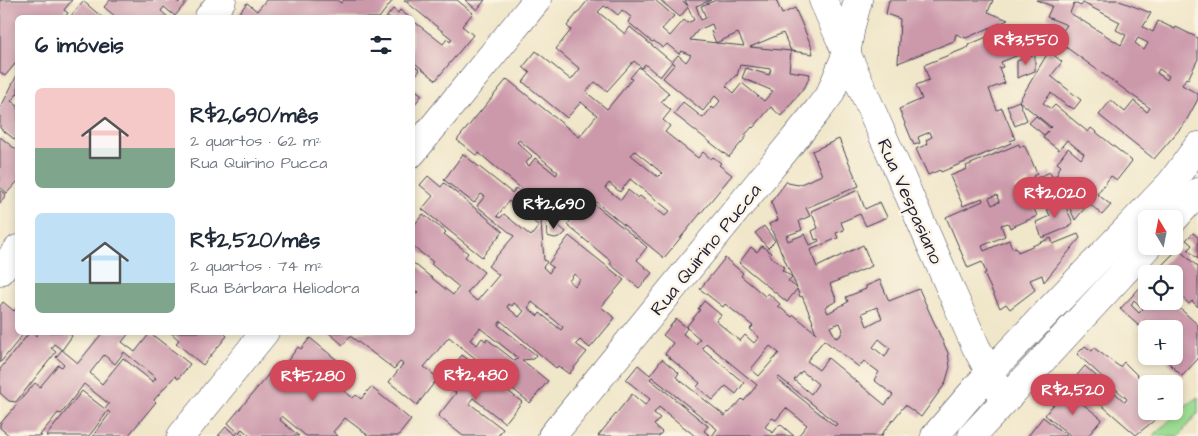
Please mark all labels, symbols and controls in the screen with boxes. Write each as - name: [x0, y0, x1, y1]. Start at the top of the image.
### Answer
- pin: R$3,550: [980, 23, 1072, 66]
- text: R$3,550: [994, 29, 1058, 51]
- text: 6 imóveis: [35, 31, 124, 60]
- icon: filters: [367, 31, 395, 59]
- text: R$2,690/mês: [190, 101, 319, 130]
- icon: home: [75, 108, 135, 168]
- text: 2 quartos · 62 m²: [190, 130, 321, 152]
- street label: Rua Vespasiano: [870, 135, 949, 269]
- text: Rua Quirino Pucca: [190, 152, 327, 174]
- pin: R$2,020: [1009, 176, 1101, 219]
- street label: Rua Quirino Pucca: [644, 178, 768, 322]
- text: R$2,020: [1024, 182, 1086, 204]
- pin: R$2,690: [508, 188, 600, 230]
- text: R$2,690: [523, 193, 585, 215]
- north arrow: [1138, 210, 1182, 255]
- map controls: [1138, 210, 1183, 420]
- text: R$2,520/mês: [190, 226, 320, 255]
- icon: home: [75, 233, 135, 293]
- text: 2 quartos · 74 m²: [190, 255, 323, 277]
- button: locate: [1138, 265, 1183, 310]
- text: Rua Bárbara Heliodora: [190, 277, 359, 299]
- button: +: [1138, 320, 1183, 365]
- pin: R$2,480: [430, 358, 522, 401]
- pin: R$5,280: [267, 360, 359, 402]
- text: R$2,480: [444, 364, 508, 386]
- text: R$5,280: [281, 365, 345, 387]
- pin: R$2,520: [1027, 374, 1119, 416]
- button: −: [1138, 375, 1183, 420]
- text: R$2,520: [1042, 379, 1104, 401]

